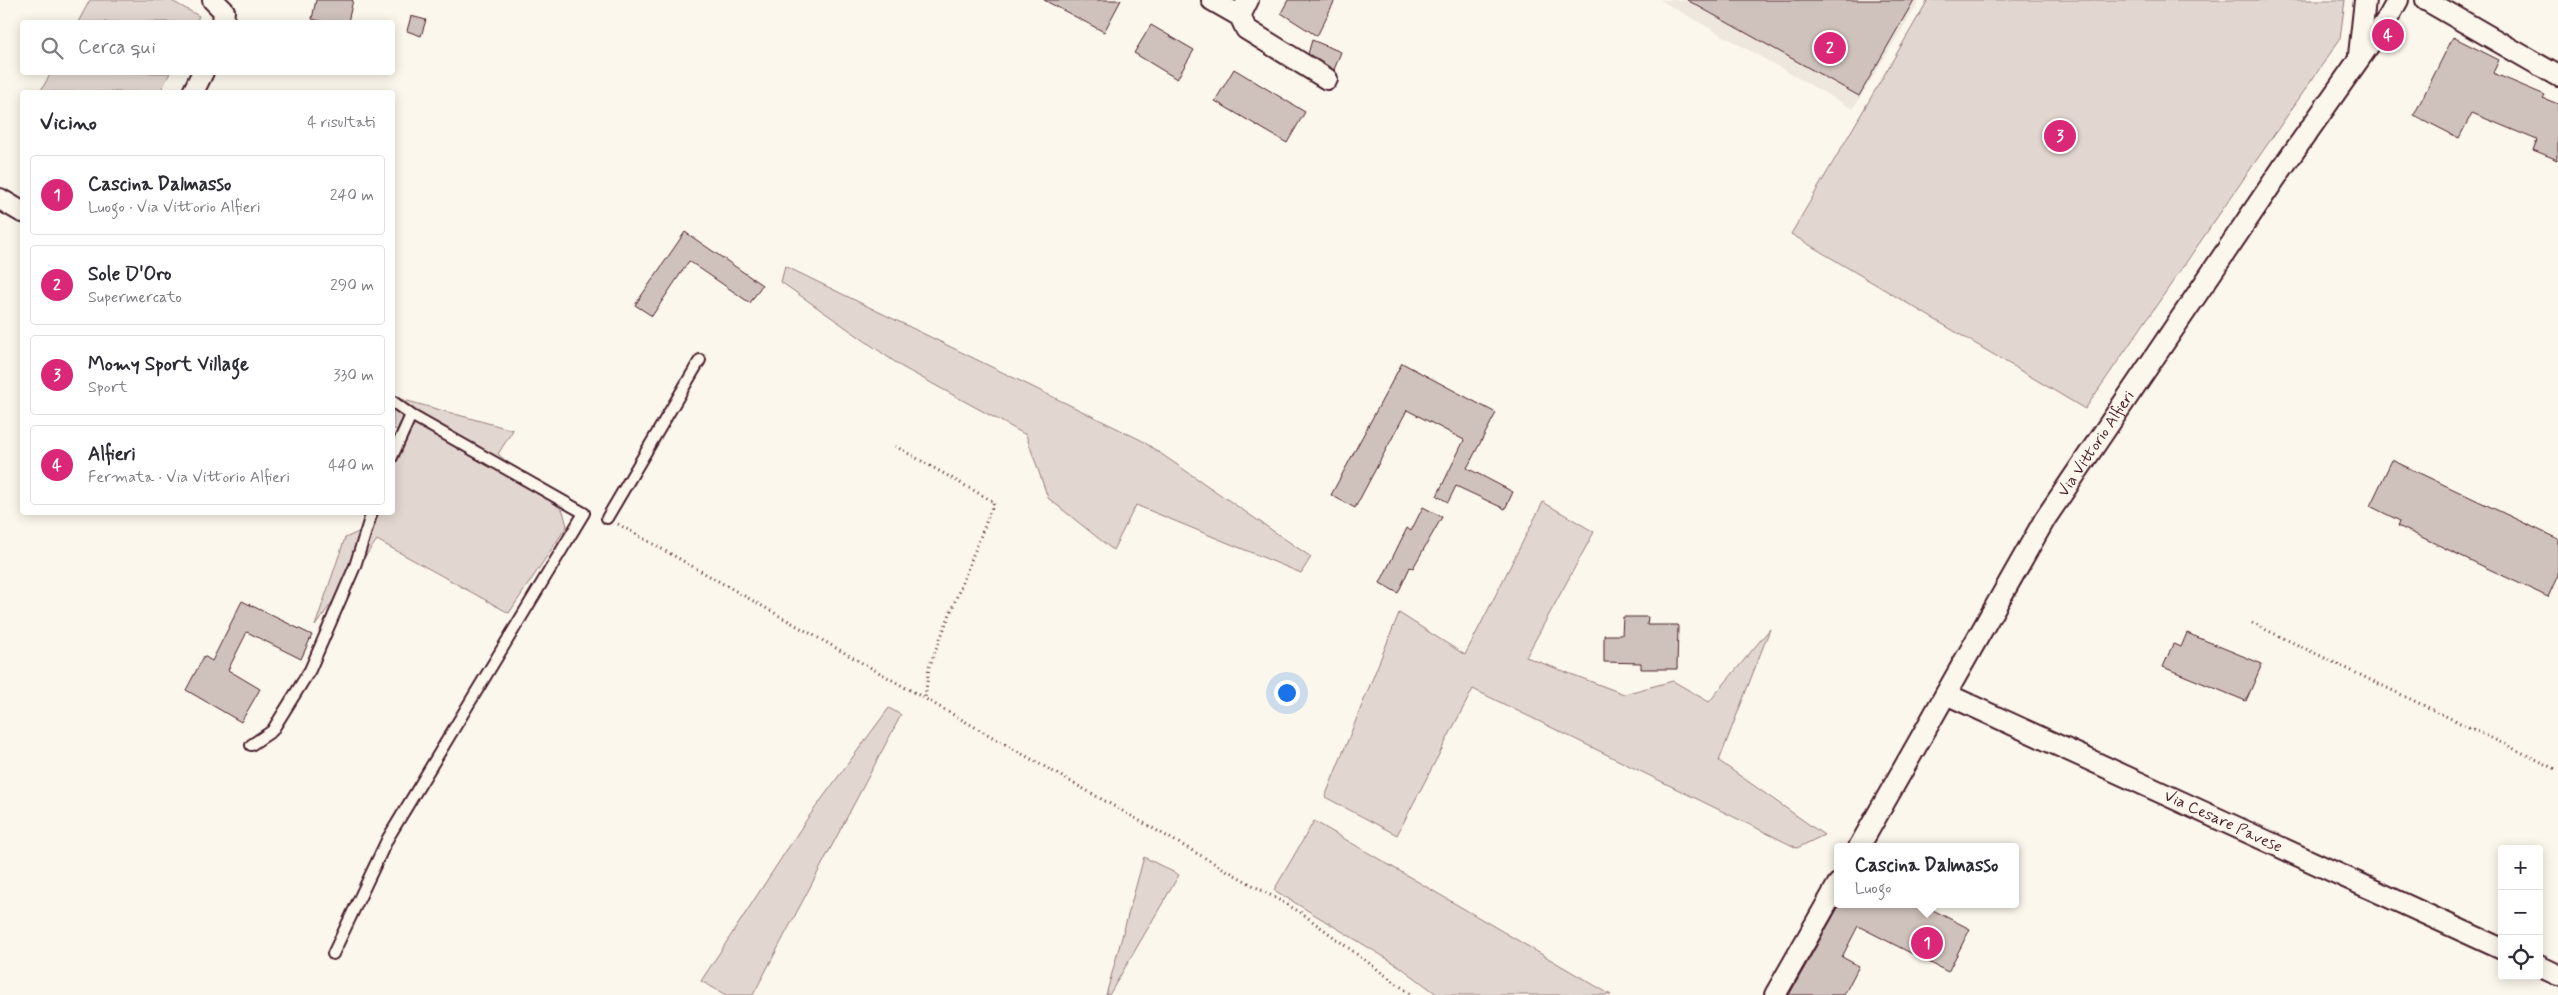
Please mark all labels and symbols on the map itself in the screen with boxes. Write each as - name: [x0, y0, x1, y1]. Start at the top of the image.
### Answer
- pin: 4: [2372, 16, 2404, 54]
- pin: 2: [1814, 29, 1846, 67]
- pin: 3: [2044, 117, 2076, 155]
- street label: Via Vittorio Alfieri: [2053, 387, 2139, 501]
- your location: [1274, 680, 1300, 706]
- street label: Via Cesare Pavese: [2161, 785, 2286, 857]
- pin: 1: [1911, 924, 1943, 962]

